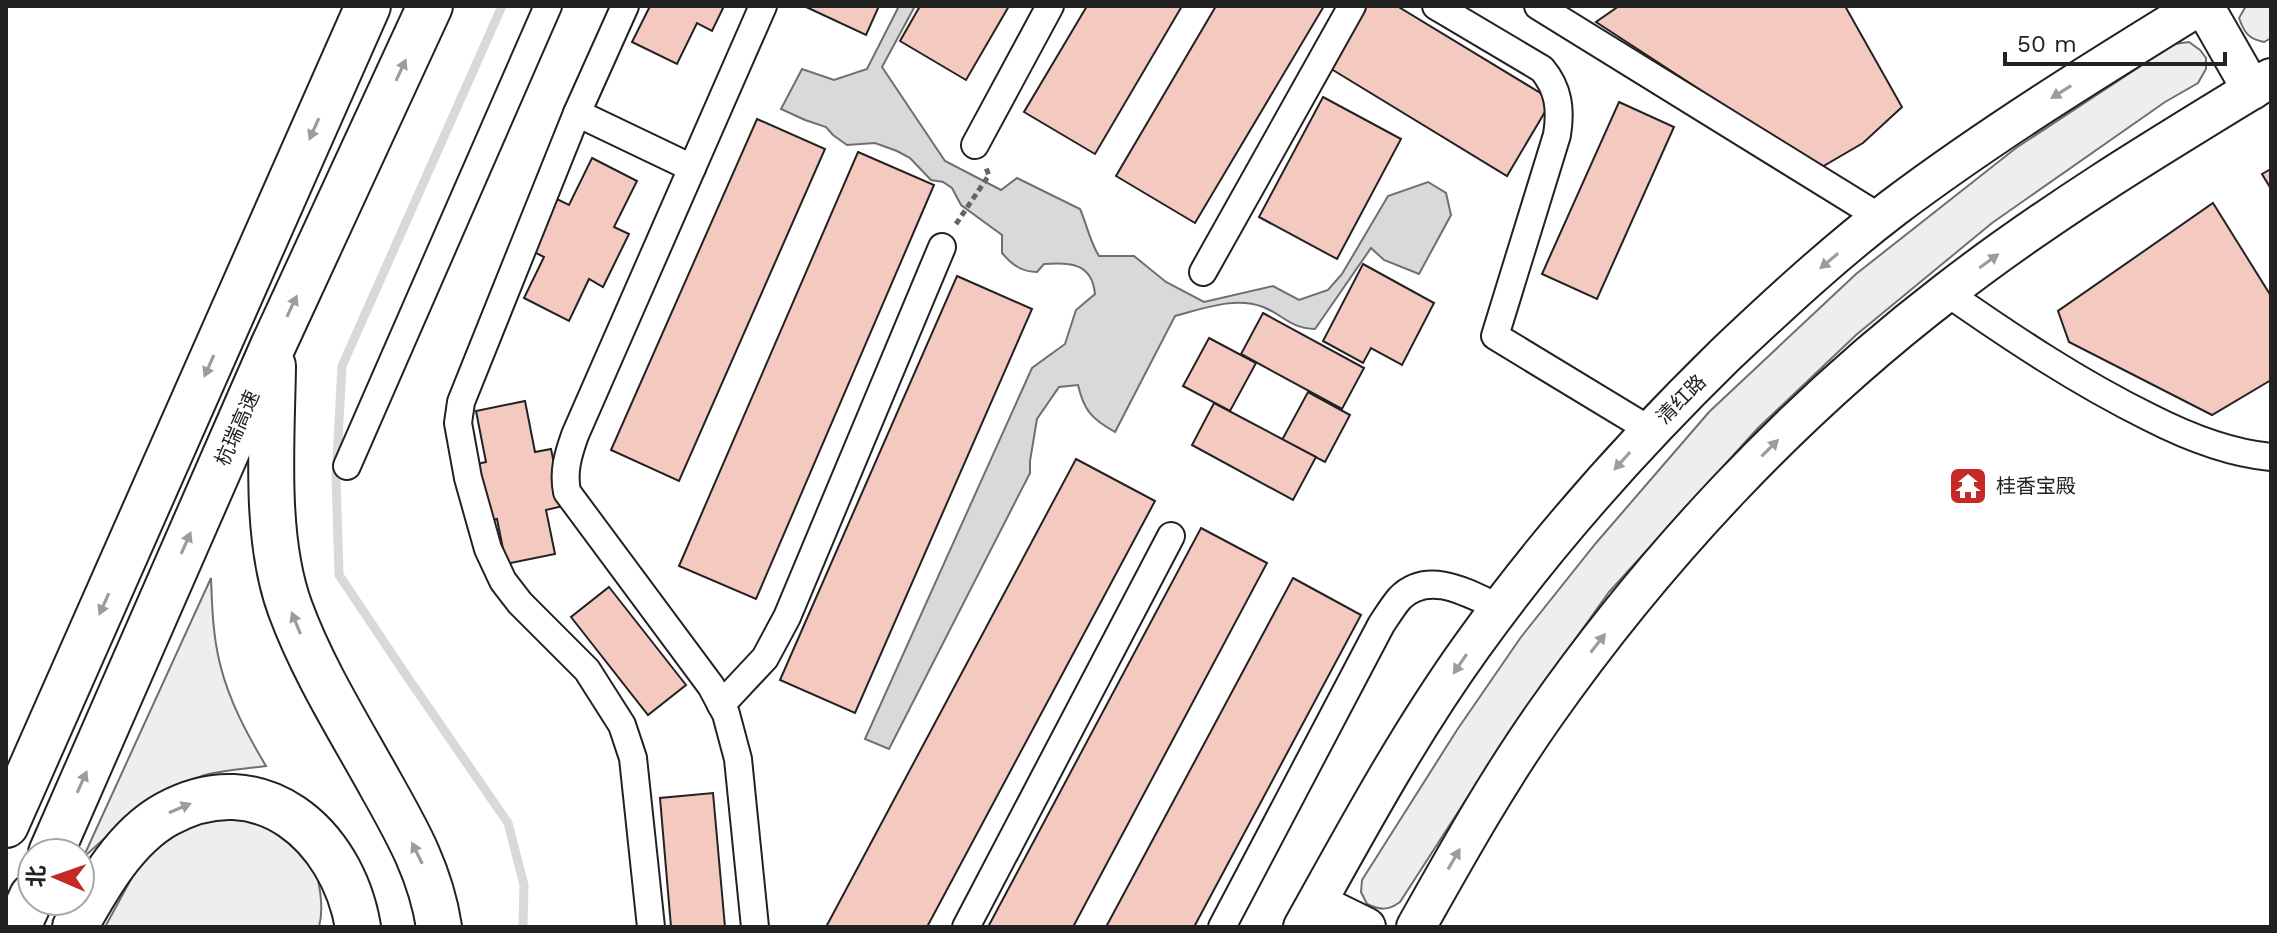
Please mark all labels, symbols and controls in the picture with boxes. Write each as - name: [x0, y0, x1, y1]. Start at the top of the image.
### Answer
- scale bar: [2005, 16, 2225, 66]
- text: 50 m: [2017, 30, 2077, 58]
- one-way arrow: [394, 58, 408, 81]
- one-way arrow: [2051, 84, 2072, 99]
- one-way arrow: [307, 117, 321, 140]
- one-way arrow: [1819, 252, 1839, 269]
- one-way arrow: [1978, 253, 1999, 269]
- one-way arrow: [285, 294, 298, 317]
- one-way arrow: [202, 354, 216, 378]
- street label: 清红路: [1651, 369, 1711, 429]
- street label: 杭瑞高速: [210, 387, 264, 469]
- one-way arrow: [1761, 439, 1779, 458]
- one-way arrow: [1613, 452, 1631, 471]
- temple icon: 桂香宝殿: [1947, 465, 1989, 507]
- place label: 桂香宝殿: [1996, 474, 2076, 498]
- one-way arrow: [180, 532, 193, 555]
- one-way arrow: [97, 592, 110, 616]
- one-way arrow: [289, 611, 302, 635]
- one-way arrow: [1589, 632, 1606, 653]
- one-way arrow: [1453, 654, 1468, 675]
- one-way arrow: [76, 770, 89, 793]
- one-way arrow: [169, 802, 192, 815]
- north arrow: [16, 837, 96, 917]
- one-way arrow: [410, 841, 424, 864]
- one-way arrow: [1447, 848, 1461, 870]
- text: 北: [24, 865, 49, 888]

